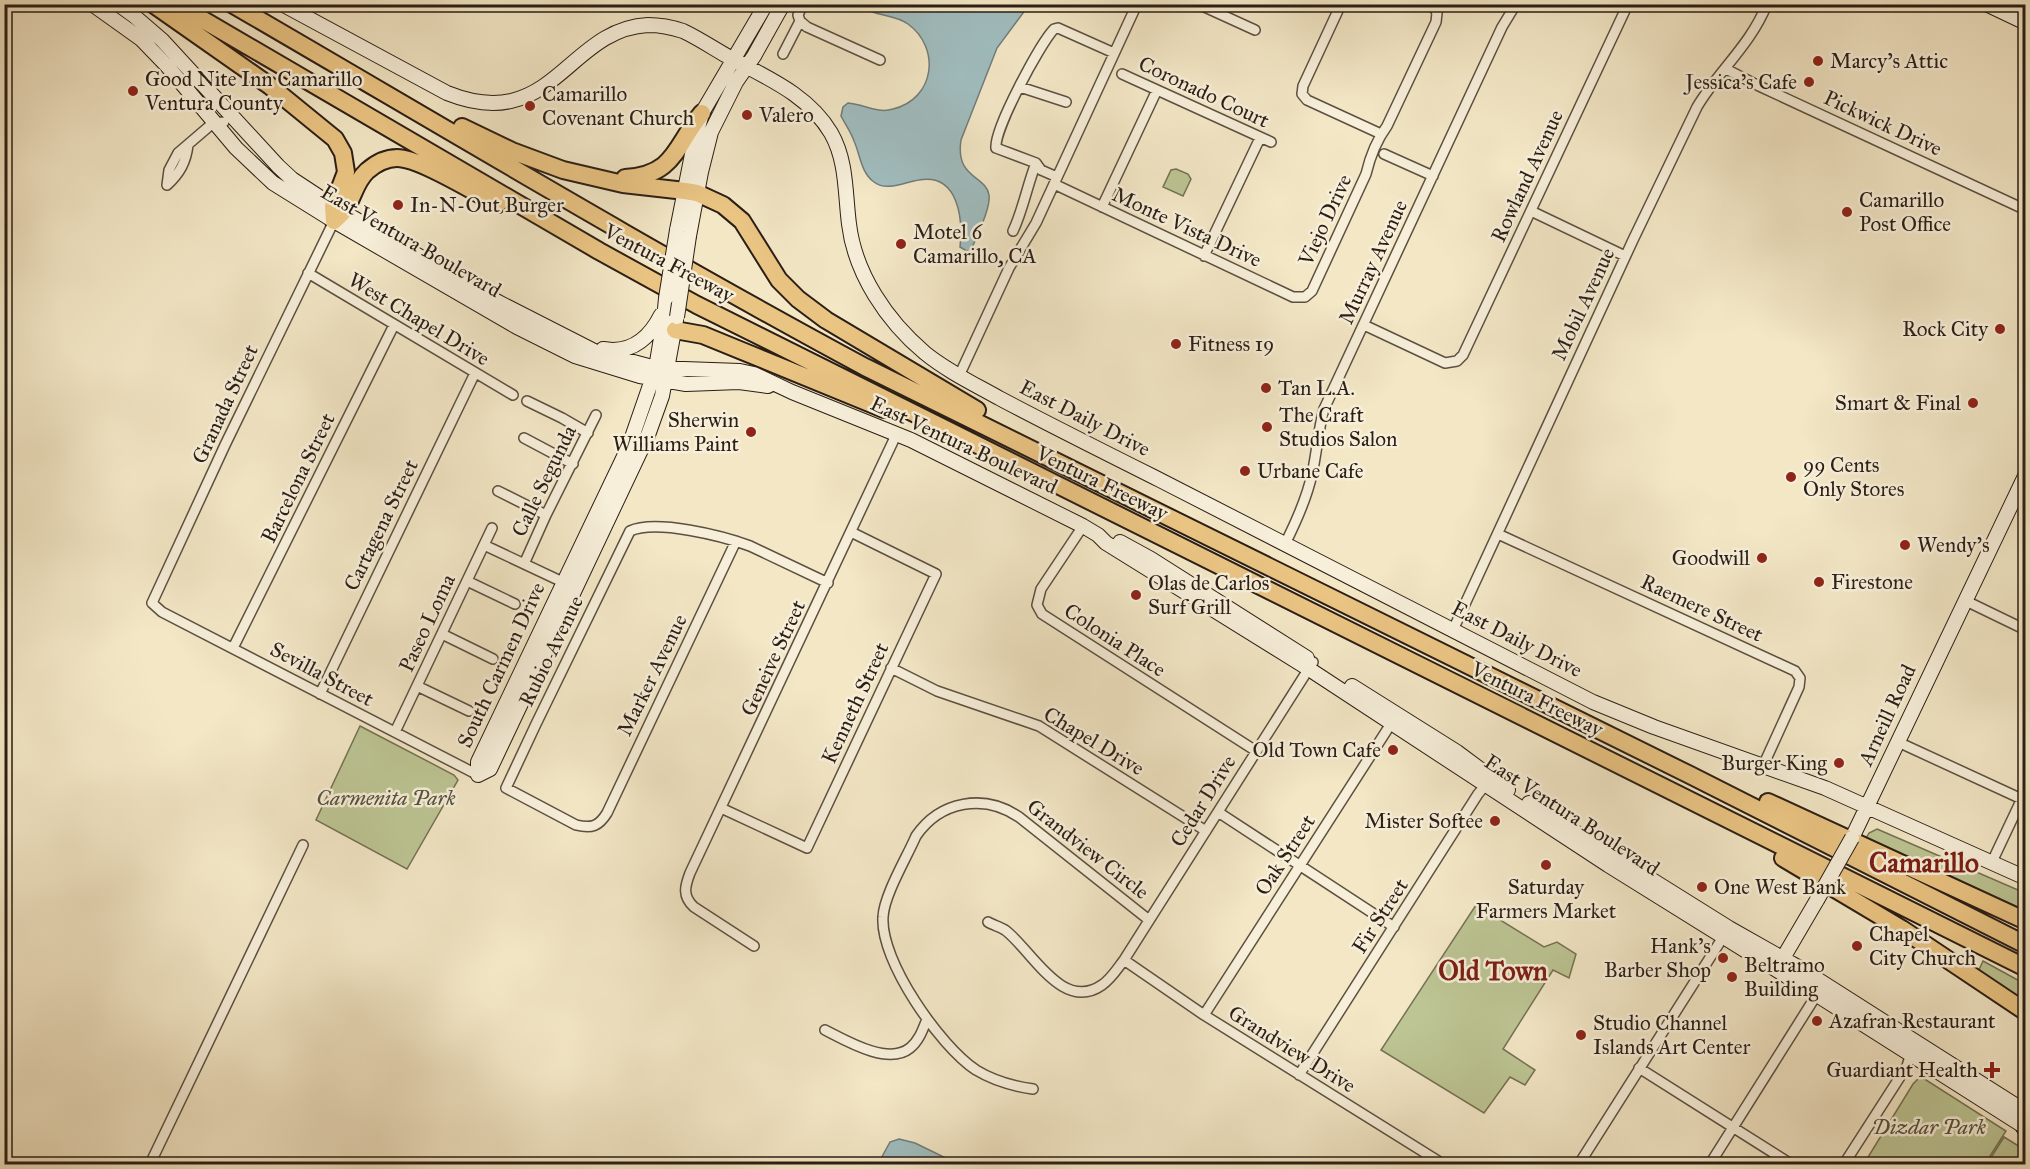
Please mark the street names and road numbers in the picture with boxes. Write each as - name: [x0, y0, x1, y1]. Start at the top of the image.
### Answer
- street label: Coronado Court: [1135, 50, 1274, 134]
- street label: Pickwick Drive: [1820, 84, 1946, 162]
- street label: Rowland Avenue: [1485, 106, 1569, 246]
- street label: Viejo Drive: [1292, 170, 1358, 271]
- street label: East Ventura Boulevard: [316, 179, 506, 303]
- street label: Monte Vista Drive: [1108, 181, 1266, 273]
- street label: Murray Avenue: [1333, 195, 1413, 328]
- street label: Ventura Freeway: [599, 217, 740, 309]
- street label: Mobil Avenue: [1546, 243, 1621, 364]
- street label: West Chapel Drive: [344, 267, 495, 372]
- street label: Granada Street: [186, 340, 264, 468]
- street label: East Daily Drive: [1015, 374, 1155, 462]
- street label: East Ventura Boulevard: [866, 390, 1062, 500]
- street label: Barcelona Street: [255, 408, 341, 547]
- street label: Calle Segunda: [506, 421, 582, 541]
- street label: Ventura Freeway: [1031, 439, 1173, 527]
- street label: Cartagena Street: [338, 455, 424, 595]
- street label: Raemere Street: [1637, 568, 1768, 648]
- street label: Paseo Loma: [393, 570, 461, 676]
- street label: South Carmen Drive: [451, 578, 551, 752]
- street label: Rubio Avenue: [513, 591, 589, 711]
- street label: Geneive Street: [735, 595, 811, 720]
- street label: East Daily Drive: [1447, 595, 1587, 683]
- street label: Colonia Place: [1059, 598, 1171, 683]
- street label: Marker Avenue: [611, 610, 693, 740]
- street label: Sevilla Street: [266, 636, 379, 712]
- street label: Kenneth Street: [816, 638, 895, 768]
- street label: Ventura Freeway: [1466, 655, 1608, 743]
- street label: Arneill Road: [1852, 660, 1922, 771]
- street label: Chapel Drive: [1039, 701, 1149, 781]
- street label: East Ventura Boulevard: [1479, 749, 1665, 882]
- street label: Cedar Drive: [1165, 750, 1242, 852]
- street label: Grandview Circle: [1022, 793, 1154, 905]
- street label: Oak Street: [1249, 809, 1321, 900]
- street label: Fir Street: [1346, 873, 1414, 958]
- street label: Grandview Drive: [1223, 999, 1361, 1099]

